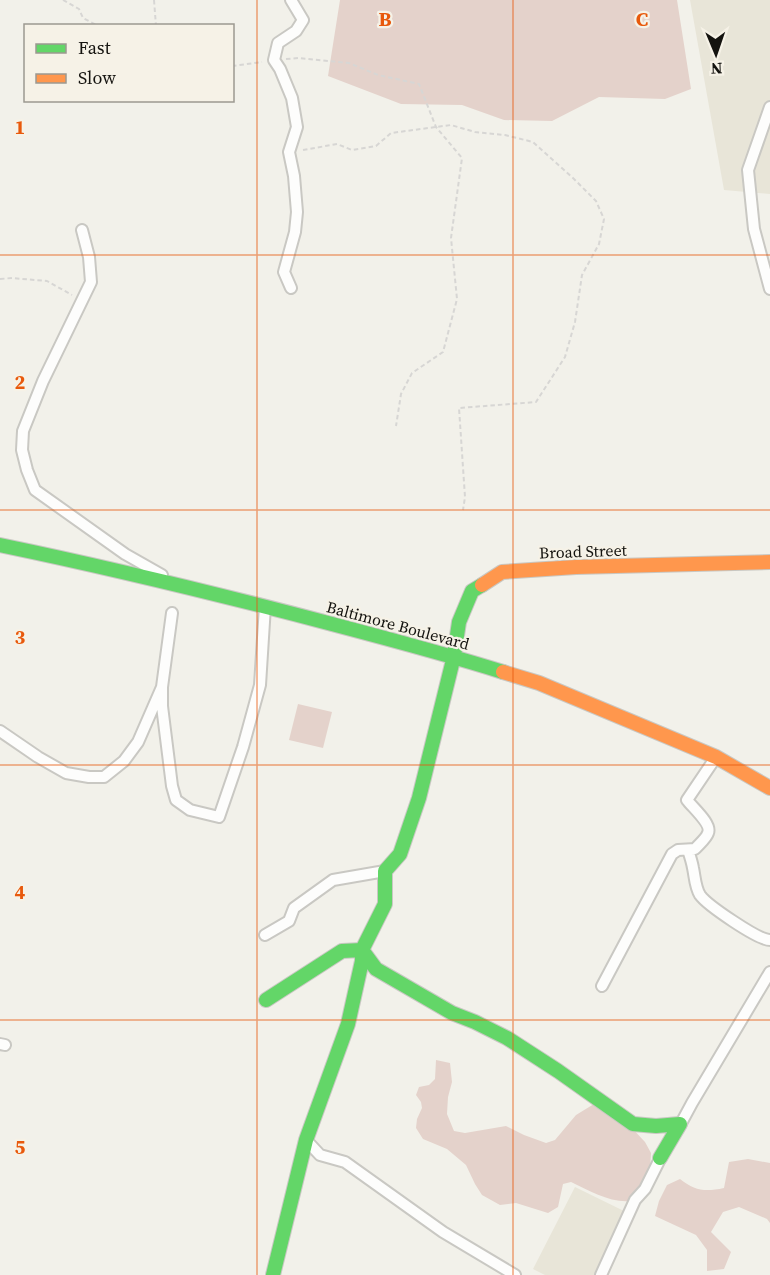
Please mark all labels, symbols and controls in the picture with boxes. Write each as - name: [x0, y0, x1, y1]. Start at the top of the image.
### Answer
- text: B: [378, 5, 392, 33]
- text: C: [636, 5, 648, 33]
- legend: [24, 24, 234, 102]
- north arrow: [686, 24, 746, 84]
- text: Fast: [78, 35, 111, 60]
- text: N: [710, 58, 723, 80]
- text: Slow: [78, 65, 116, 90]
- text: 1: [15, 113, 25, 141]
- text: 2: [15, 368, 26, 396]
- street label: Broad Street: [539, 538, 628, 564]
- street label: Baltimore Boulevard: [324, 595, 472, 655]
- text: 3: [15, 623, 26, 651]
- text: 4: [15, 878, 26, 906]
- text: 5: [15, 1133, 26, 1161]

